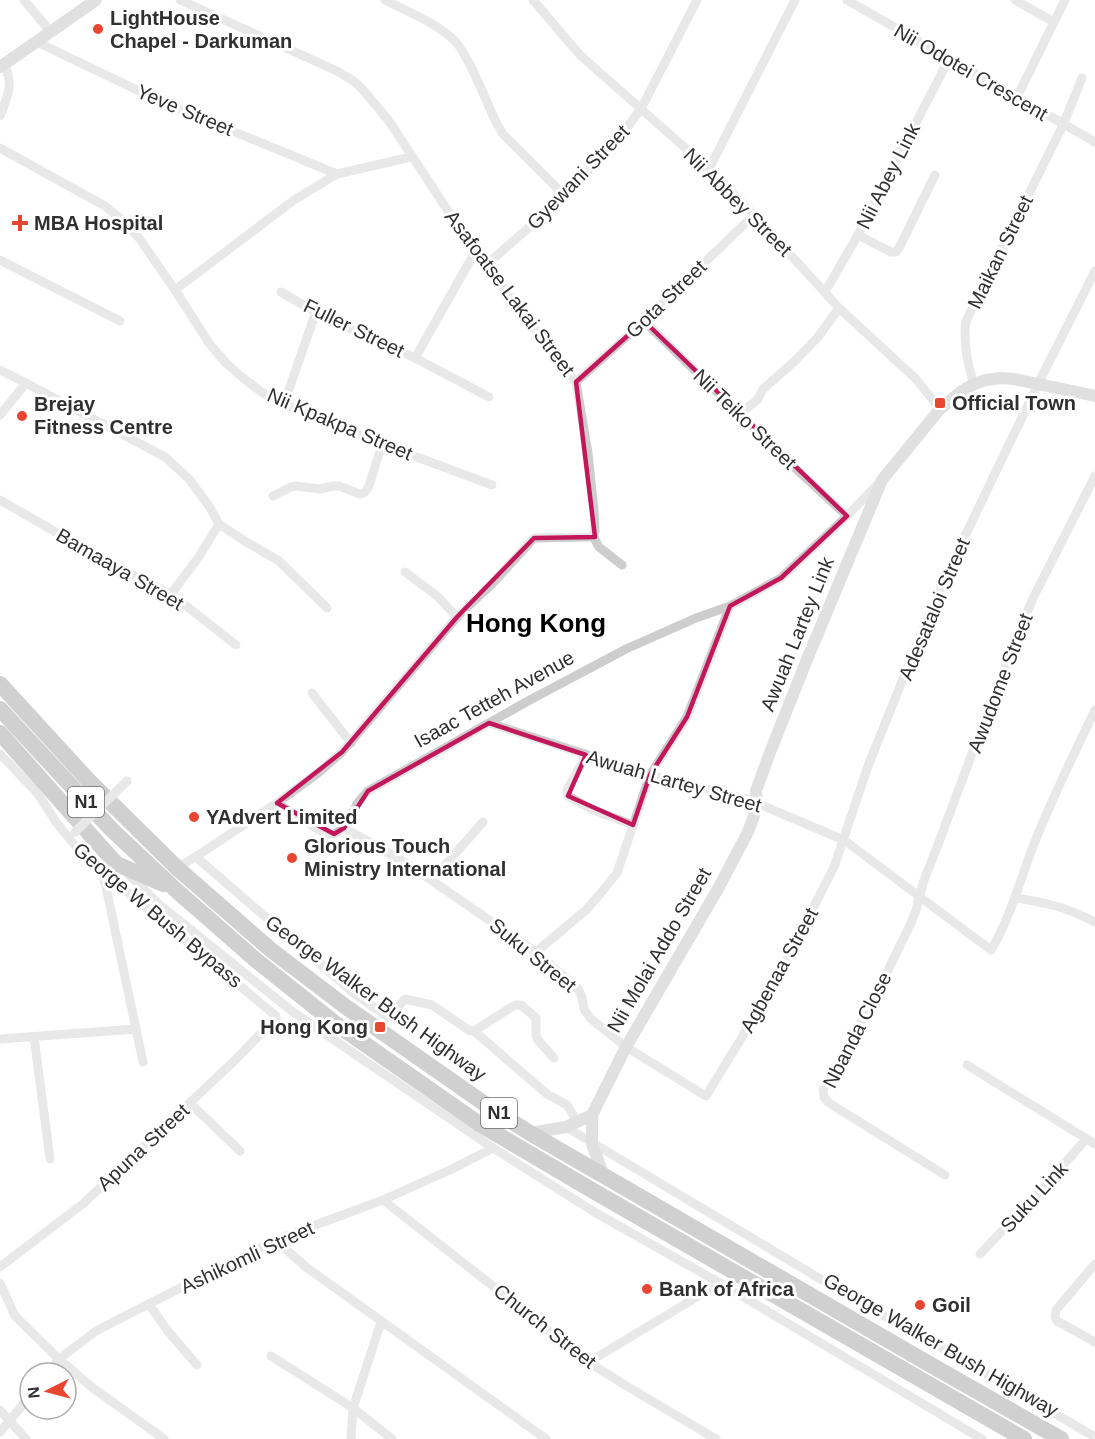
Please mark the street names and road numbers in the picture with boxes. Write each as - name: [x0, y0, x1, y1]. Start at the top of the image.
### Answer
- street label: Nii Odotei Crescent: [890, 19, 1052, 125]
- street label: Yeve Street: [133, 80, 237, 140]
- street label: Nii Abey Link: [852, 119, 924, 233]
- street label: Gyewani Street: [523, 120, 634, 234]
- street label: Nii Abbey Street: [680, 144, 797, 261]
- street label: Maikan Street: [963, 191, 1037, 312]
- street label: Asafoatse Lakai Street: [441, 206, 580, 380]
- street label: Gota Street: [622, 255, 711, 342]
- street label: Fuller Street: [300, 294, 408, 362]
- street label: Nii Teiko Street: [689, 364, 801, 474]
- street label: Nii Kpakpa Street: [264, 383, 416, 465]
- street label: Bamaaya Street: [52, 524, 188, 615]
- street label: Adesataloi Street: [894, 534, 974, 683]
- street label: Awuah Lartey Link: [756, 553, 838, 714]
- street label: Awudome Street: [963, 610, 1037, 756]
- street label: Isaac Tetteh Avenue: [410, 646, 578, 752]
- street label: Awuah Lartey Street: [584, 746, 764, 817]
- road number: N1: [68, 787, 104, 817]
- street label: George W Bush Bypass: [69, 838, 247, 992]
- street label: Nii Molai Addo Street: [603, 863, 715, 1036]
- street label: Agbenaa Street: [736, 903, 823, 1036]
- street label: George Walker Bush Highway: [261, 911, 491, 1085]
- street label: Suku Street: [485, 914, 581, 997]
- street label: Nbanda Close: [818, 969, 896, 1091]
- road number: N1: [481, 1098, 517, 1128]
- street label: Apuna Street: [93, 1099, 194, 1195]
- street label: Suku Link: [996, 1157, 1073, 1237]
- street label: Ashikomli Street: [177, 1216, 318, 1298]
- street label: George Walker Bush Highway: [820, 1269, 1062, 1421]
- street label: Church Street: [490, 1279, 601, 1373]

